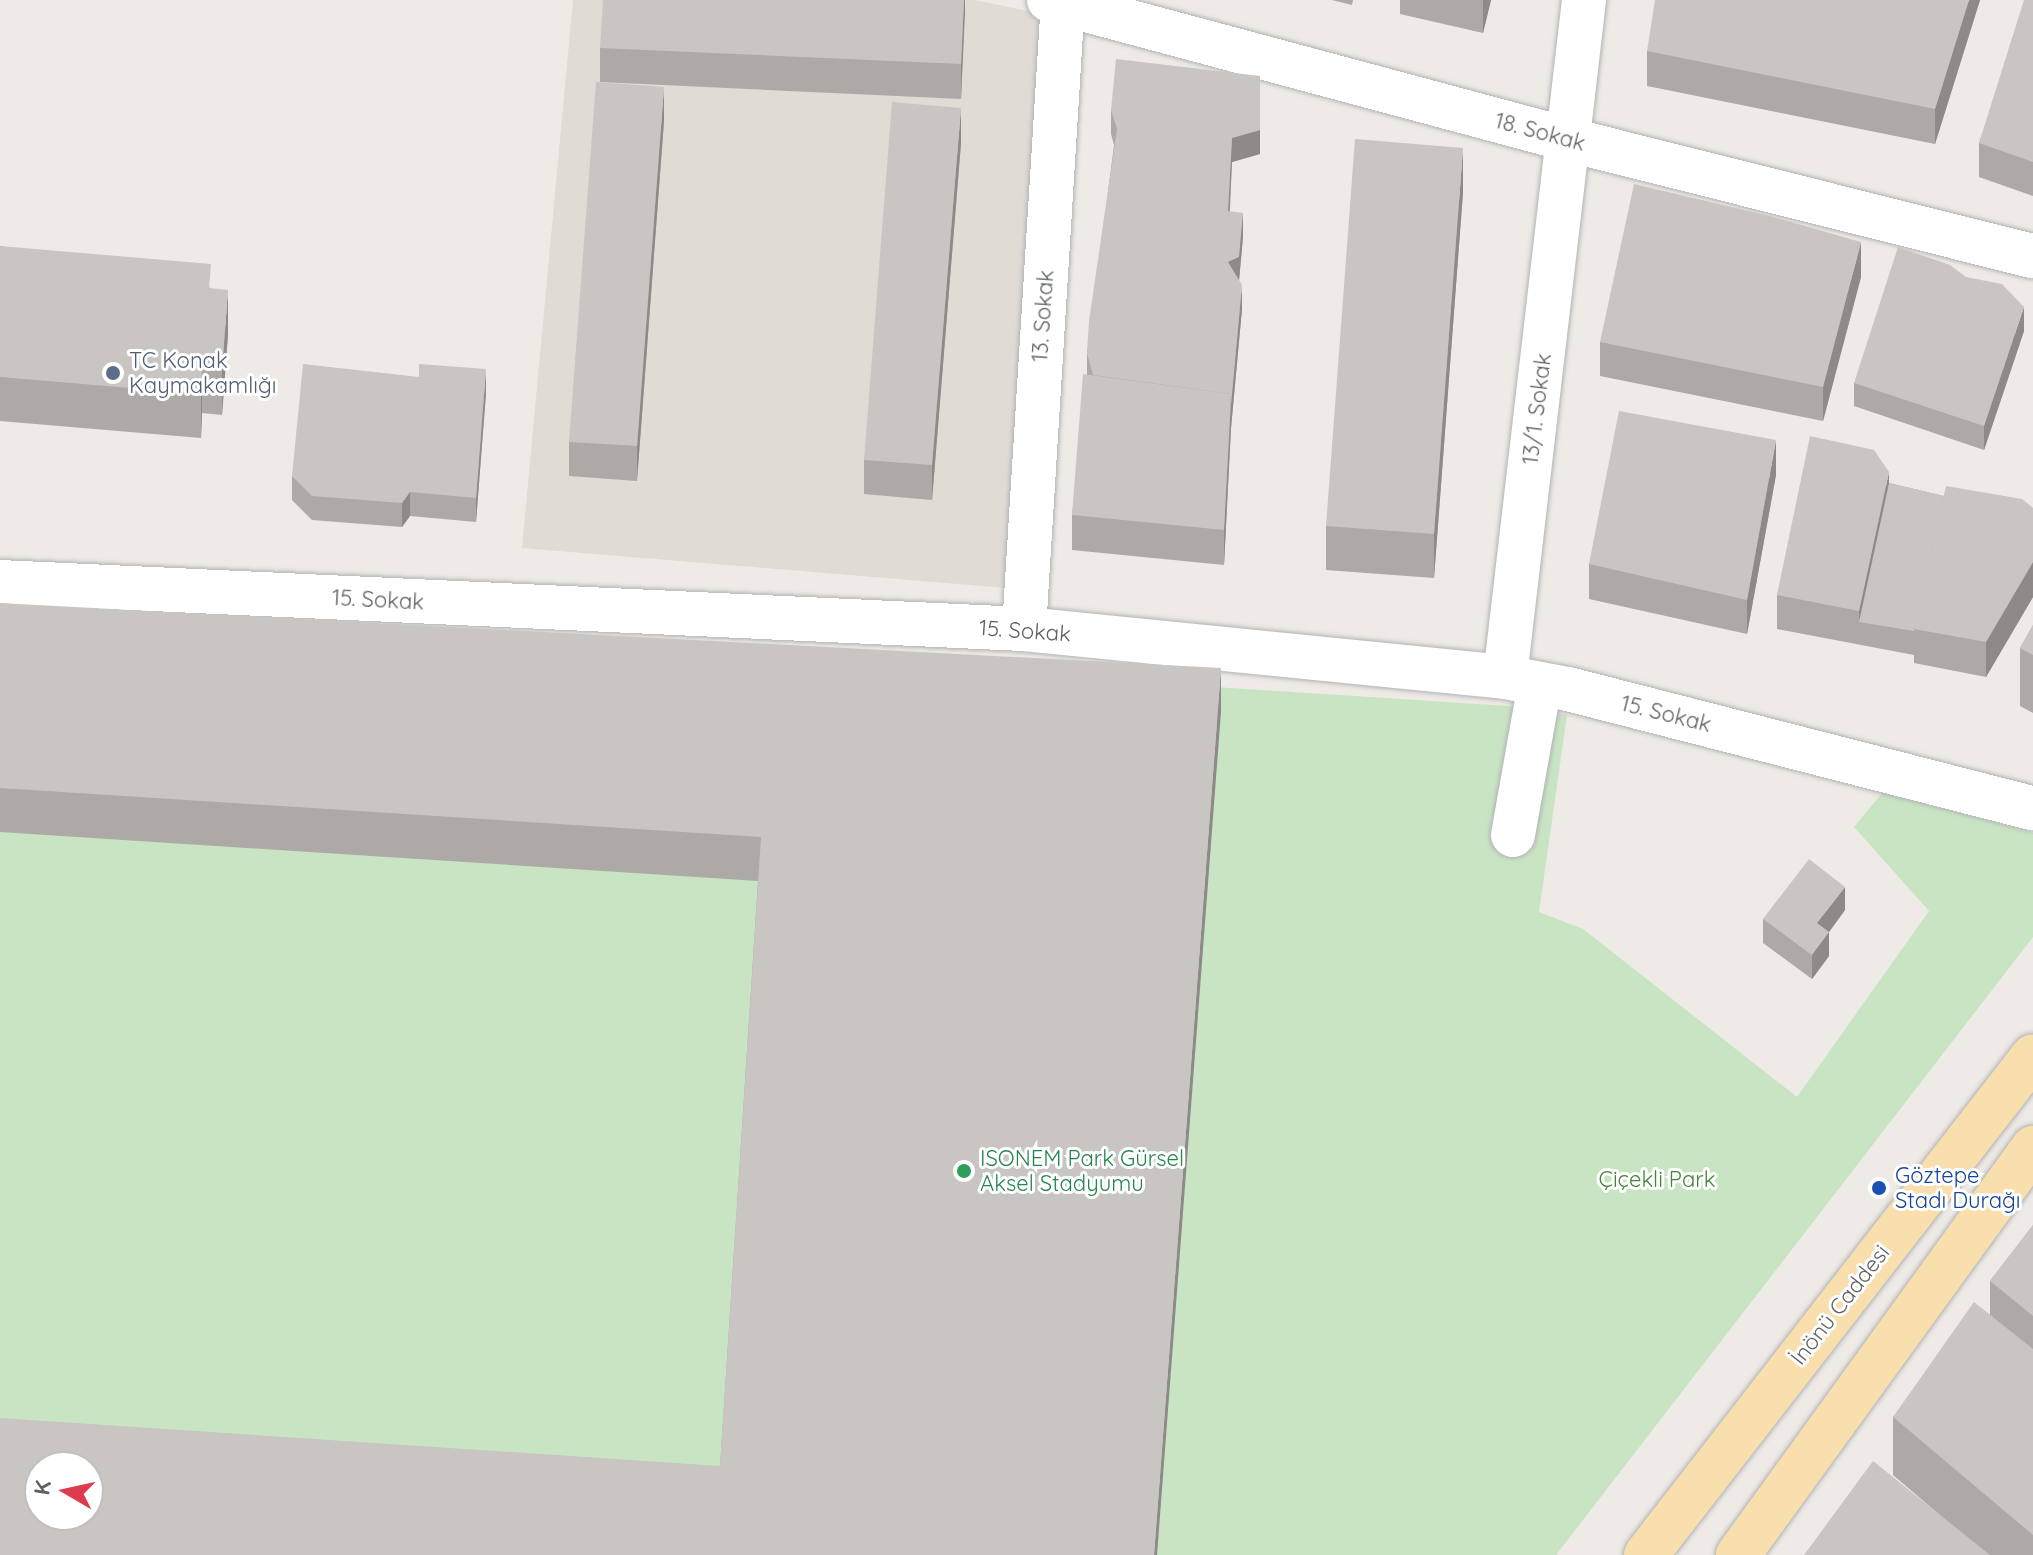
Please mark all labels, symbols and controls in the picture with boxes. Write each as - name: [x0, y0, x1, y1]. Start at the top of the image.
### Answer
- street label: 18. Sokak: [1492, 107, 1588, 157]
- street label: 13. Sokak: [1027, 269, 1059, 363]
- place label: TC Konak Kaymakamlığı: [129, 347, 276, 398]
- street label: 13/1. Sokak: [1517, 352, 1557, 466]
- marker: TC Konak Kaymakamlığı: [104, 364, 122, 382]
- street label: 15. Sokak: [331, 584, 425, 616]
- street label: 15. Sokak: [978, 615, 1072, 647]
- street label: 15. Sokak: [1618, 690, 1714, 738]
- place label: ISONEM Park Gürsel Aksel Stadyumu: [980, 1145, 1184, 1196]
- marker: ISONEM Park Gürsel Aksel Stadyumu: [955, 1162, 973, 1180]
- place label: Göztepe Stadı Durağı: [1895, 1162, 2021, 1214]
- park label: Çiçekli Park: [1599, 1167, 1715, 1193]
- marker: Göztepe Stadı Durağı: [1870, 1179, 1888, 1197]
- street label: İnönü Caddesi: [1785, 1240, 1895, 1370]
- north arrow: [24, 1451, 104, 1531]
- text: K: [27, 1478, 57, 1497]

